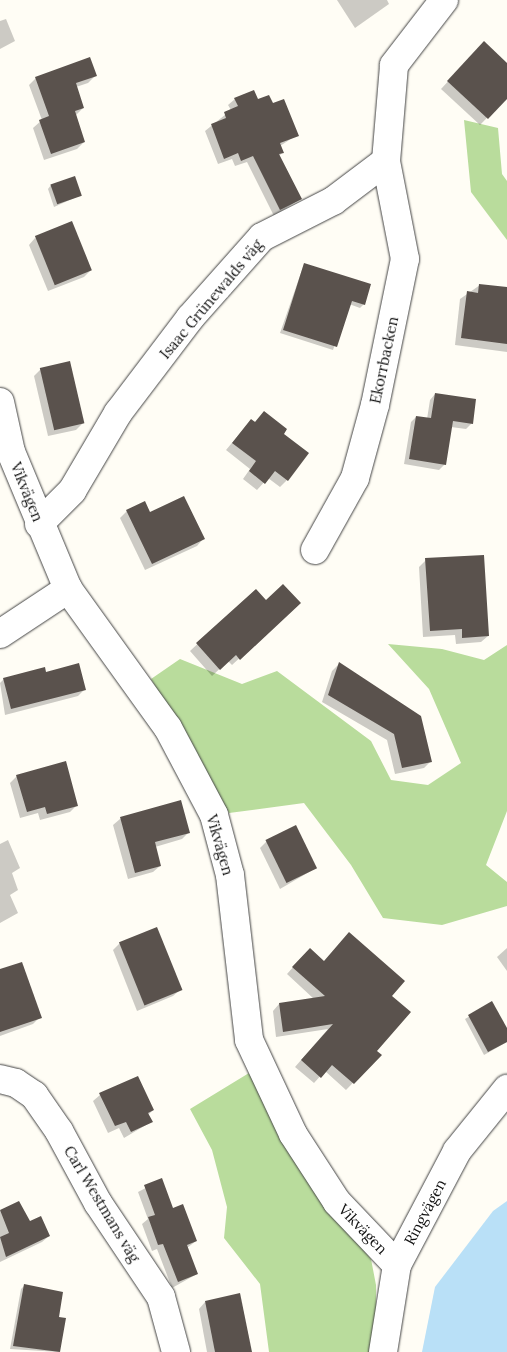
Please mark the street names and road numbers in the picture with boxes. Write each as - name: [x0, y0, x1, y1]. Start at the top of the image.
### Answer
- street label: Isaac Grünewalds väg: [156, 236, 266, 362]
- street label: Ekorrbacken: [366, 315, 402, 405]
- street label: Vikvägen: [7, 460, 47, 524]
- street label: Vikvägen: [203, 812, 237, 878]
- street label: Carl Westmans väg: [60, 1143, 144, 1265]
- street label: Ringvägen: [400, 1176, 450, 1248]
- street label: Vikvägen: [335, 1200, 391, 1258]

